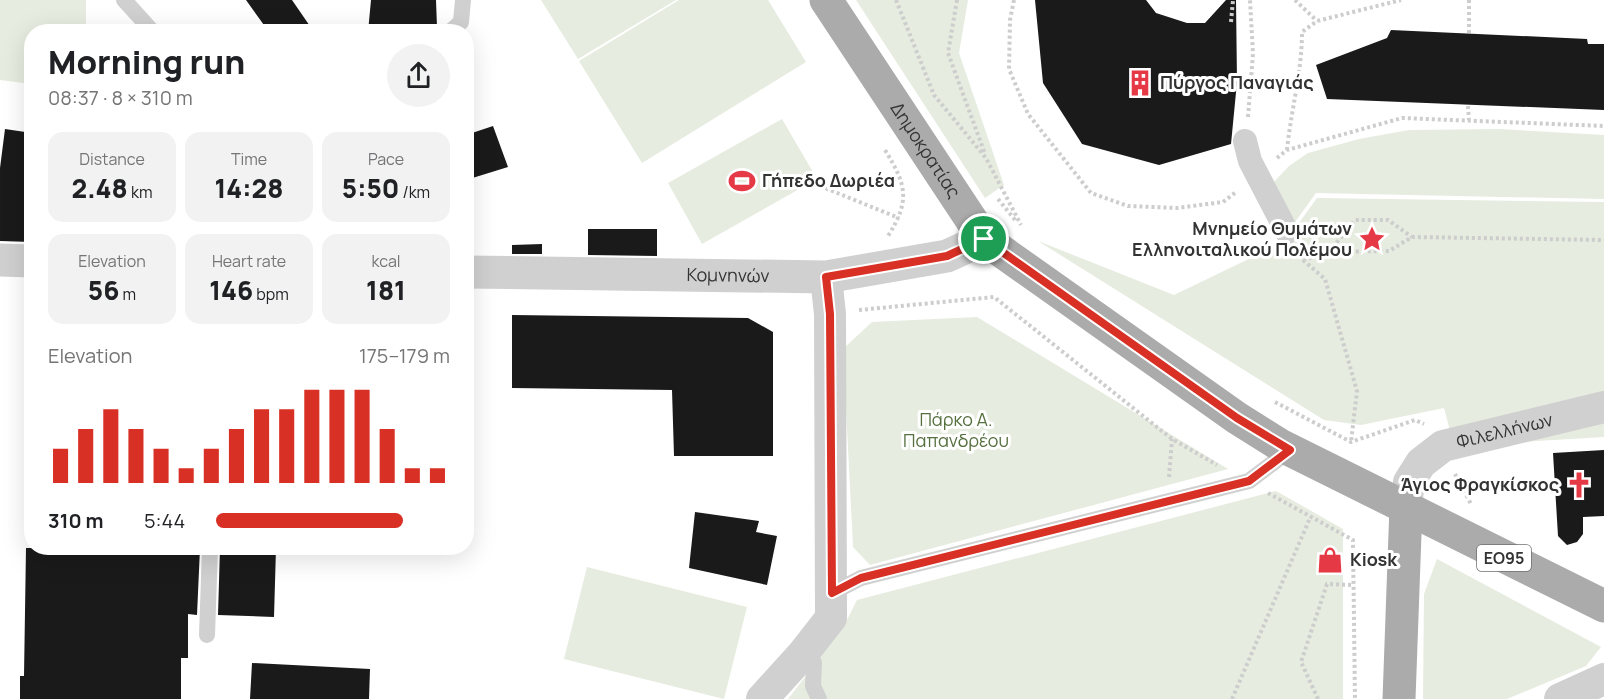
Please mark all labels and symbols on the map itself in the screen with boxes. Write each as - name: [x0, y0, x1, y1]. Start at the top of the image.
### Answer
- building icon: Πύργος Παναγιάς: [1125, 68, 1155, 98]
- place label: Πύργος Παναγιάς: [1160, 70, 1314, 94]
- street label: Δημοκρατίας: [886, 97, 967, 202]
- sports icon: Γήπεδο Δωριέα: [727, 166, 757, 196]
- place label: Γήπεδο Δωριέα: [762, 168, 895, 192]
- pin: [958, 213, 1009, 264]
- place label: Μνημείο Θυμάτων Ελληνοιταλικού Πολέμου: [1132, 216, 1352, 261]
- place icon: Μνημείο Θυμάτων Ελληνοιταλικού Πολέμου: [1357, 224, 1387, 254]
- street label: Κομνηνών: [686, 262, 770, 287]
- park label: Πάρκο Α. Παπανδρέου: [903, 407, 1009, 452]
- street label: Φιλελλήνων: [1454, 407, 1555, 453]
- church icon: Άγιος Φραγκίσκος: [1564, 470, 1594, 500]
- place label: Άγιος Φραγκίσκος: [1401, 472, 1559, 496]
- shop icon: Kiosk: [1315, 545, 1345, 575]
- road number: ΕΟ95: [1477, 545, 1531, 571]
- place label: Kiosk: [1350, 547, 1398, 571]

